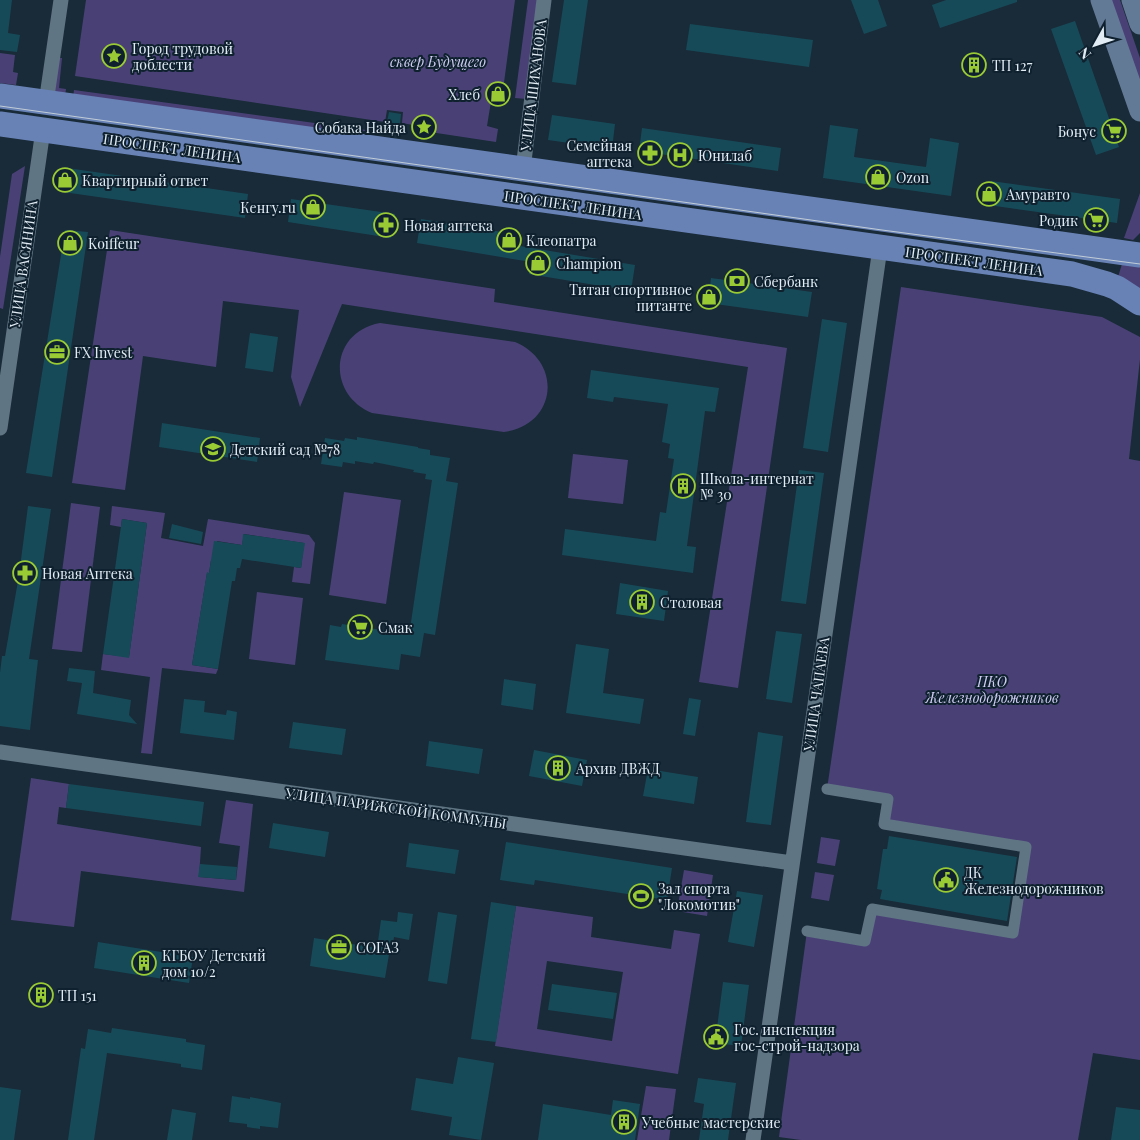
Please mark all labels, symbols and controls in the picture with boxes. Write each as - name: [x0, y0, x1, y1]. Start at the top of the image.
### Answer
- street label: УЛИЦА ШИХАНОВА: [515, 18, 551, 153]
- north arrow: [1070, 20, 1120, 70]
- place label: Город трудовой доблести: [132, 39, 233, 74]
- place icon: Город трудовой доблести: [101, 43, 127, 69]
- text: N: [1074, 44, 1095, 64]
- park label: сквер Будущего: [390, 52, 486, 71]
- building icon: ТП 127: [961, 52, 987, 78]
- place label: ТП 127: [992, 56, 1033, 75]
- shop icon: Хлеб: [485, 81, 511, 107]
- place label: Хлеб: [448, 85, 480, 104]
- place icon: Собака Найда: [411, 114, 437, 140]
- place label: Собака Найда: [315, 118, 406, 137]
- supermarket icon: Бонус: [1101, 118, 1127, 144]
- place label: Бонус: [1058, 122, 1096, 141]
- street label: ПРОСПЕКТ ЛЕНИНА: [102, 129, 242, 167]
- place label: Семейная аптека: [566, 136, 632, 171]
- pharmacy icon: Семейная аптека: [637, 140, 663, 166]
- hospital icon: Юнилаб: [667, 142, 693, 168]
- place label: Юнилаб: [698, 146, 752, 165]
- shop icon: Ozon: [865, 164, 891, 190]
- shop icon: Квартирный ответ: [52, 167, 78, 193]
- place label: Ozon: [896, 168, 930, 187]
- place label: Квартирный ответ: [82, 171, 208, 190]
- shop icon: Амуравто: [976, 181, 1002, 207]
- place label: Амуравто: [1005, 185, 1070, 204]
- street label: ПРОСПЕКТ ЛЕНИНА: [503, 186, 643, 224]
- shop icon: Кенгу.ru: [300, 194, 326, 220]
- place label: Кенгу.ru: [240, 198, 296, 217]
- street label: УЛИЦА ВАСЯНИНА: [5, 199, 41, 330]
- supermarket icon: Родик: [1083, 207, 1109, 233]
- place label: Родик: [1039, 211, 1078, 230]
- pharmacy icon: Новая аптека: [373, 212, 399, 238]
- place label: Новая аптека: [404, 216, 493, 235]
- shop icon: Клеопатра: [496, 227, 522, 253]
- shop icon: Koiffeur: [57, 230, 83, 256]
- place label: Клеопатра: [526, 231, 597, 250]
- place label: Koiffeur: [88, 234, 140, 253]
- street label: ПРОСПЕКТ ЛЕНИНА: [904, 242, 1044, 280]
- shop icon: Champion: [525, 250, 551, 276]
- place label: Champion: [556, 254, 622, 273]
- bank icon: Сбербанк: [724, 268, 750, 294]
- place label: Сбербанк: [754, 272, 818, 291]
- place label: Титан спортивное питанте: [569, 280, 692, 315]
- shop icon: Титан спортивное питанте: [696, 284, 722, 310]
- office icon: FX Invest: [44, 339, 70, 365]
- place label: FX Invest: [74, 343, 133, 362]
- school or university icon: Детский сад №78: [200, 436, 226, 462]
- place label: Детский сад №78: [230, 440, 340, 459]
- place label: Школа-интернат № 30: [700, 469, 814, 504]
- building icon: Школа-интернат № 30: [670, 473, 696, 499]
- pharmacy icon: Новая Аптека: [12, 560, 38, 586]
- place label: Новая Аптека: [42, 564, 133, 583]
- building icon: Столовая: [629, 589, 655, 615]
- place label: Столовая: [660, 593, 722, 612]
- supermarket icon: Смак: [347, 614, 373, 640]
- place label: Смак: [378, 618, 413, 637]
- street label: УЛИЦА ЧАПАЕВА: [798, 635, 833, 753]
- park label: ПКО Железнодорожников: [924, 672, 1059, 707]
- building icon: Архив ДВЖД: [545, 755, 571, 781]
- place label: Архив ДВЖД: [575, 759, 660, 778]
- street label: УЛИЦА ПАРИЖСКОЙ КОММУНЫ: [283, 783, 508, 833]
- place label: ДК Железнодорожников: [964, 863, 1104, 898]
- public building icon: ДК Железнодорожников: [933, 867, 959, 893]
- place label: Зал спорта "Локомотив": [658, 879, 740, 914]
- sports icon: Зал спорта "Локомотив": [628, 883, 654, 909]
- office icon: СОГАЗ: [326, 934, 352, 960]
- place label: СОГАЗ: [356, 938, 399, 957]
- place label: КГБОУ Детский дом 10/2: [162, 946, 266, 981]
- building icon: КГБОУ Детский дом 10/2: [131, 950, 157, 976]
- building icon: ТП 151: [28, 982, 54, 1008]
- place label: ТП 151: [58, 986, 97, 1005]
- place label: Гос. инспекция гос-строй-надзора: [734, 1020, 860, 1055]
- public building icon: Гос. инспекция гос-строй-надзора: [703, 1024, 729, 1050]
- building icon: Учебные мастерские: [611, 1109, 637, 1135]
- place label: Учебные мастерские: [641, 1113, 781, 1132]

